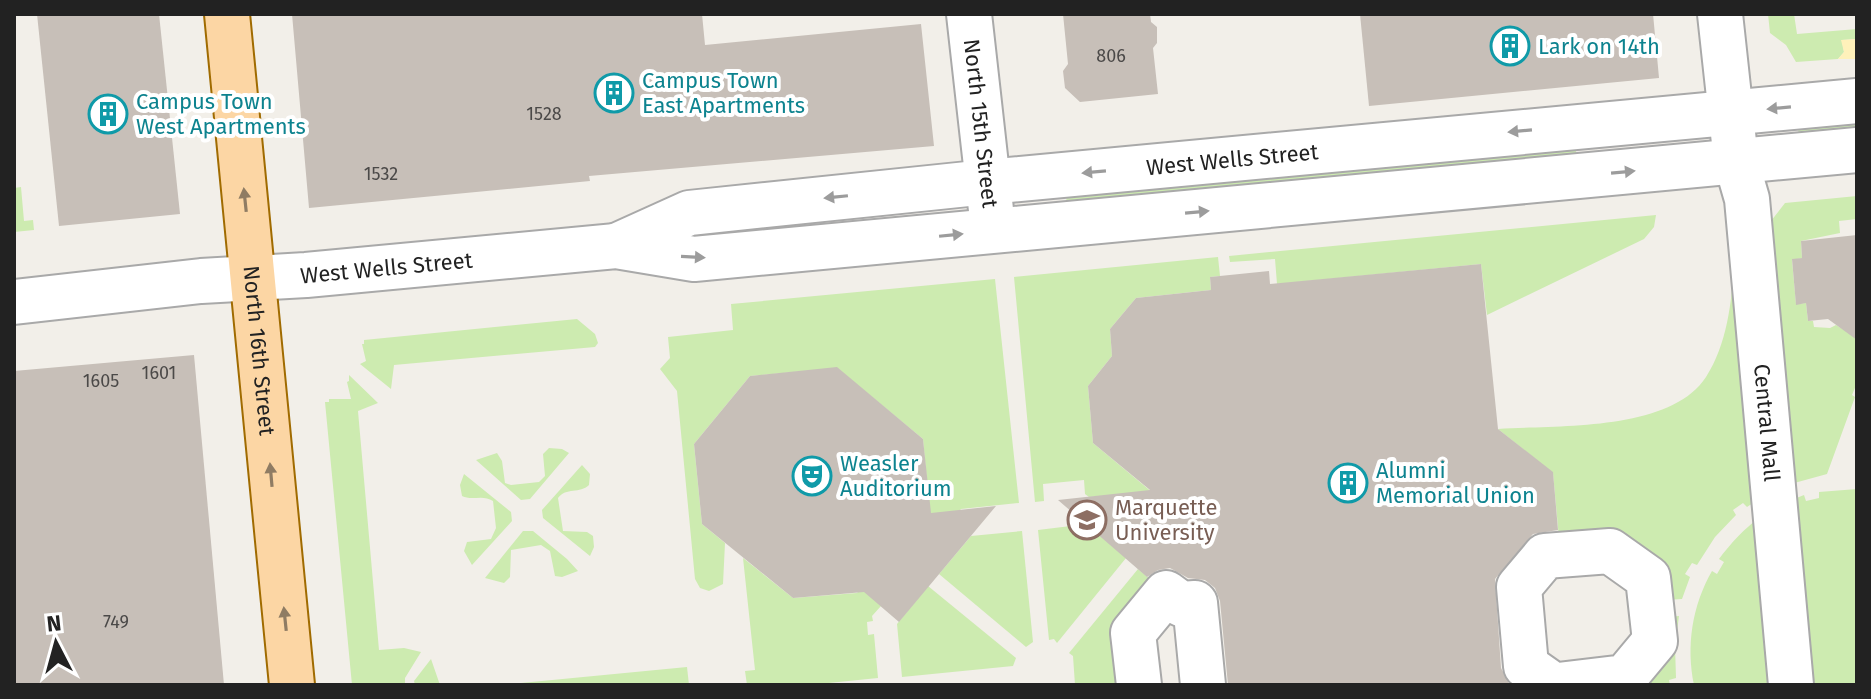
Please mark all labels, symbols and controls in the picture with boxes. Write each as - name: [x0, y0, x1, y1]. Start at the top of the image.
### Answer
- building icon: Lark on 14th: [1489, 25, 1531, 67]
- place label: Lark on 14th: [1538, 33, 1660, 60]
- street label: North 15th Street: [958, 37, 1004, 209]
- house number: 806: [1096, 45, 1126, 67]
- place label: Campus Town East Apartments: [642, 67, 805, 119]
- building icon: Campus Town East Apartments: [593, 72, 635, 114]
- place label: Campus Town West Apartments: [136, 88, 306, 140]
- building icon: Campus Town West Apartments: [87, 93, 129, 135]
- one-way arrow: [1766, 102, 1791, 115]
- house number: 1528: [526, 103, 562, 125]
- one-way arrow: [1507, 125, 1532, 138]
- street label: West Wells Street: [1145, 138, 1320, 181]
- house number: 1532: [364, 163, 398, 185]
- one-way arrow: [1081, 165, 1106, 178]
- one-way arrow: [1611, 165, 1636, 178]
- one-way arrow: [239, 187, 252, 212]
- one-way arrow: [823, 191, 848, 204]
- one-way arrow: [1184, 205, 1209, 218]
- one-way arrow: [939, 229, 964, 242]
- street label: West Wells Street: [299, 246, 474, 289]
- one-way arrow: [680, 251, 706, 264]
- street label: North 16th Street: [237, 264, 281, 437]
- house number: 1601: [142, 362, 176, 384]
- street label: Central Mall: [1748, 363, 1786, 483]
- house number: 1605: [83, 370, 119, 392]
- place label: Weasler Auditorium: [840, 450, 952, 502]
- theatre icon: Weasler Auditorium: [791, 455, 833, 497]
- place label: Alumni Memorial Union: [1376, 457, 1535, 509]
- one-way arrow: [265, 462, 278, 487]
- building icon: Alumni Memorial Union: [1327, 462, 1369, 504]
- place label: Marquette University: [1115, 494, 1217, 546]
- school or university icon: Marquette University: [1066, 499, 1108, 541]
- north arrow: [16, 603, 96, 683]
- one-way arrow: [278, 606, 291, 631]
- text: N: [45, 609, 63, 638]
- house number: 749: [103, 611, 129, 633]

